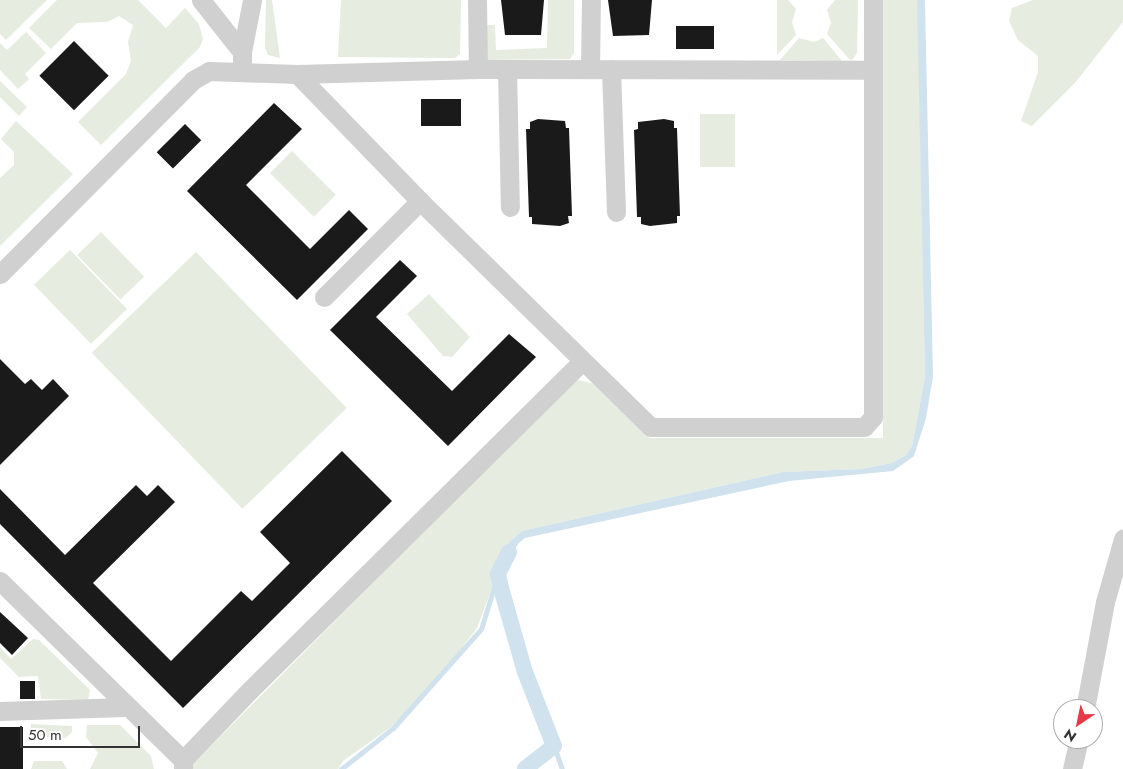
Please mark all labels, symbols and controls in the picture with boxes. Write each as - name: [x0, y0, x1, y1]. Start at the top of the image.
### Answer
- north arrow: [1053, 699, 1103, 749]
- scale bar: [22, 716, 142, 748]
- text: 50 m: [28, 724, 62, 746]
- text: N: [1060, 724, 1080, 747]

